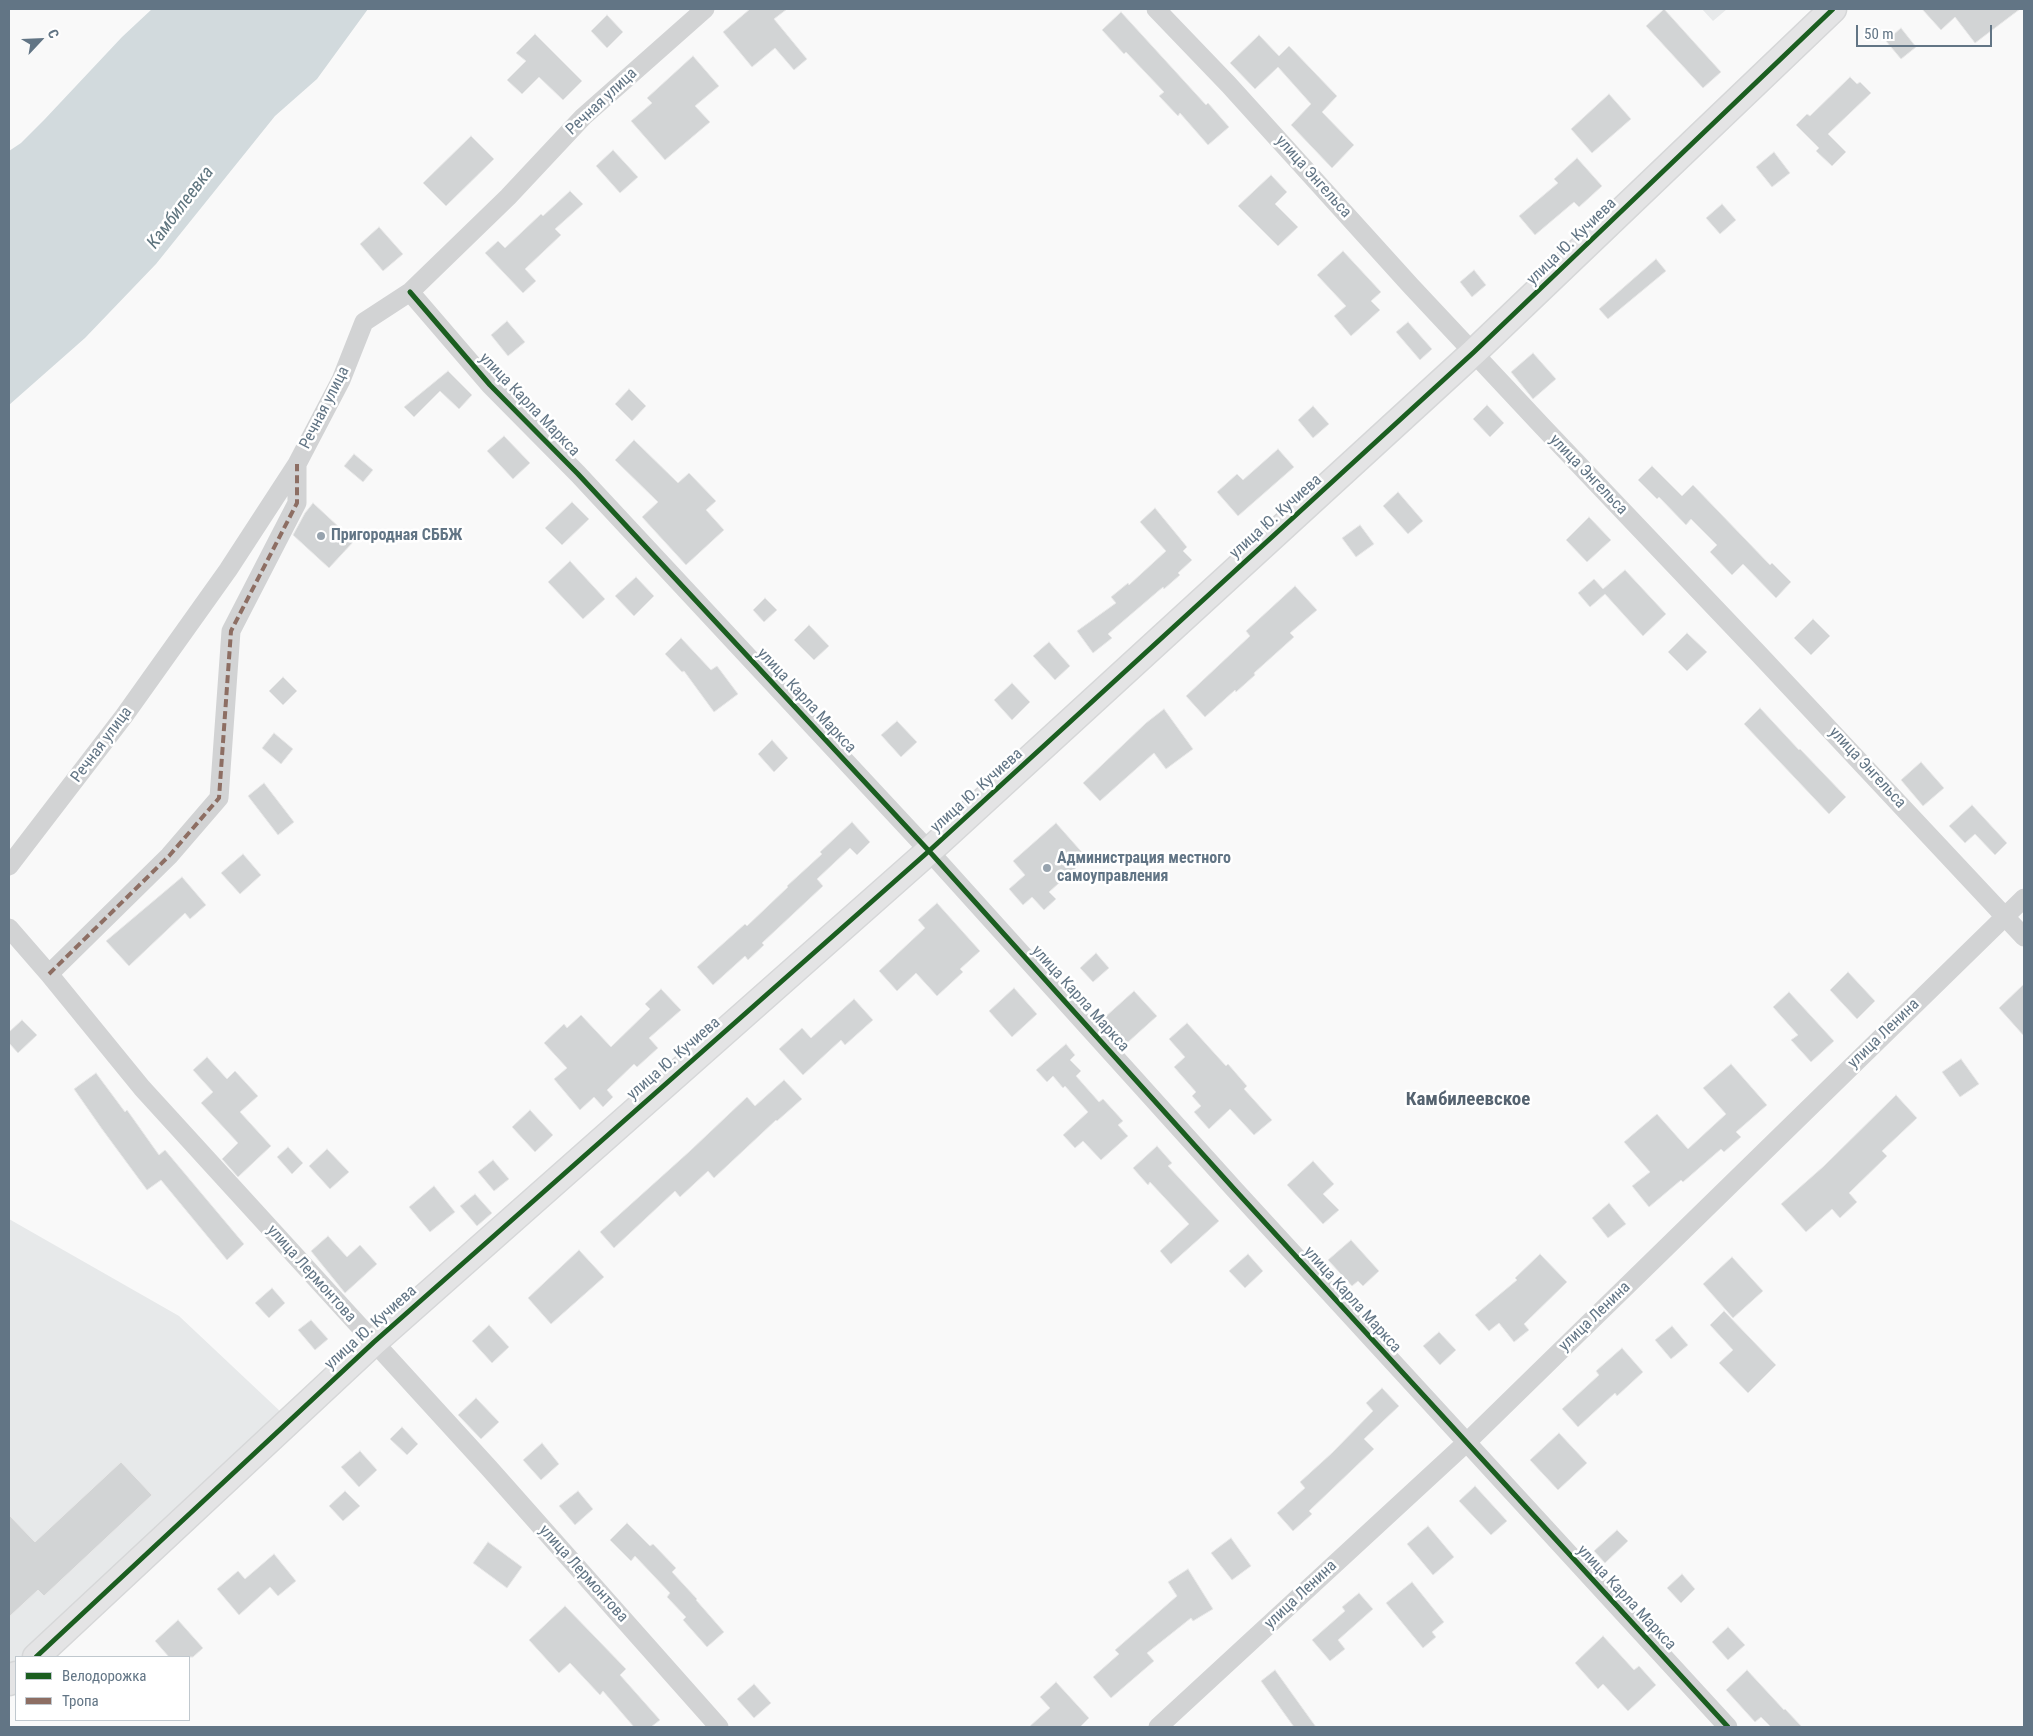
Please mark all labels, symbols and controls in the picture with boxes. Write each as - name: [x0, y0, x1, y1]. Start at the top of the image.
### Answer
- north arrow: [15, 15, 65, 65]
- scale bar: [1858, 15, 1994, 47]
- text: 50 m: [1864, 25, 1894, 43]
- text: С: [45, 27, 63, 41]
- street label: Речная улица: [563, 64, 641, 140]
- street label: улица Энгельса: [1271, 132, 1355, 222]
- water label: Камбилеевка: [143, 163, 219, 253]
- street label: улица Ю. Кучиева: [1523, 194, 1621, 290]
- street label: улица Карла Маркса: [475, 349, 583, 461]
- street label: Речная улица: [296, 364, 354, 452]
- street label: улица Энгельса: [1545, 431, 1631, 519]
- street label: улица Ю. Кучиева: [1226, 471, 1326, 563]
- place label: Пригородная СББЖ: [331, 526, 462, 546]
- marker: Пригородная СББЖ: [315, 530, 327, 542]
- street label: улица Карла Маркса: [752, 645, 860, 757]
- street label: Речная улица: [67, 703, 137, 787]
- street label: улица Энгельса: [1824, 723, 1910, 813]
- street label: улица Ю. Кучиева: [927, 745, 1027, 837]
- place label: Администрация местного самоуправления: [1057, 849, 1231, 887]
- marker: Администрация местного самоуправления: [1041, 862, 1053, 874]
- street label: улица Карла Маркса: [1027, 942, 1133, 1056]
- street label: улица Ленина: [1844, 995, 1924, 1073]
- street label: улица Ю. Кучиева: [624, 1013, 724, 1105]
- district label: Камбилеевское: [1406, 1089, 1530, 1111]
- street label: улица Лермонтова: [262, 1221, 360, 1327]
- street label: улица Карла Маркса: [1299, 1243, 1405, 1357]
- street label: улица Ленина: [1555, 1278, 1635, 1356]
- street label: улица Ю. Кучиева: [321, 1282, 421, 1374]
- street label: улица Лермонтова: [534, 1521, 632, 1627]
- street label: улица Карла Маркса: [1572, 1542, 1680, 1654]
- street label: улица Ленина: [1261, 1557, 1341, 1633]
- legend: [15, 1656, 190, 1721]
- text: Велодорожка: [62, 1667, 147, 1685]
- text: Тропа: [62, 1692, 99, 1710]

